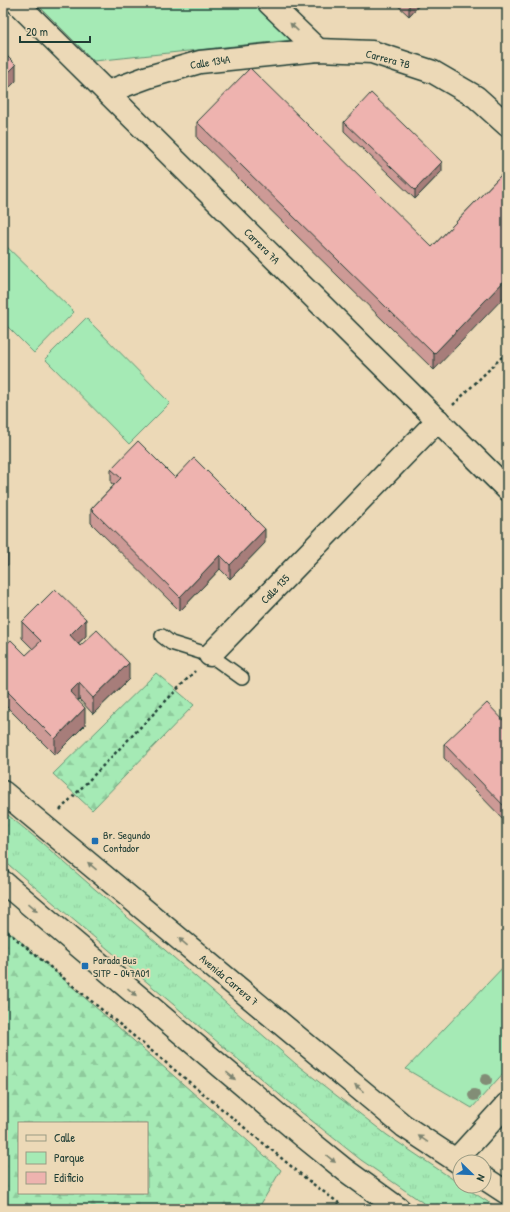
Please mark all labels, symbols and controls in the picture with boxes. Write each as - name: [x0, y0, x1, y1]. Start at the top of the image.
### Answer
- scale bar: [20, 18, 90, 44]
- one-way arrow: [289, 22, 299, 31]
- text: 20 m: [26, 23, 48, 40]
- street label: Carrera 7B: [364, 46, 412, 72]
- street label: Calle 134A: [189, 52, 232, 72]
- street label: Carrera 7A: [241, 225, 283, 267]
- street label: Calle 135: [258, 571, 293, 607]
- place label: Br. Segundo Contador: [103, 828, 151, 855]
- marker: Br. Segundo Contador: [90, 836, 100, 846]
- one-way arrow: [87, 861, 97, 871]
- one-way arrow: [27, 903, 38, 912]
- one-way arrow: [178, 938, 189, 947]
- street label: Avenida Carrera 7: [197, 951, 261, 1009]
- place label: Parada Bus SITP - 047A01: [93, 953, 149, 980]
- marker: Parada Bus SITP - 047A01: [80, 961, 90, 971]
- one-way arrow: [126, 987, 137, 996]
- one-way arrow: [225, 1071, 236, 1080]
- one-way arrow: [353, 1083, 364, 1092]
- legend: [18, 1122, 148, 1194]
- text: Calle: [54, 1129, 75, 1146]
- one-way arrow: [418, 1135, 429, 1142]
- text: Parque: [54, 1149, 84, 1166]
- one-way arrow: [325, 1154, 336, 1163]
- north arrow: [452, 1154, 492, 1194]
- text: Edificio: [54, 1169, 84, 1186]
- text: N: [474, 1172, 489, 1183]

